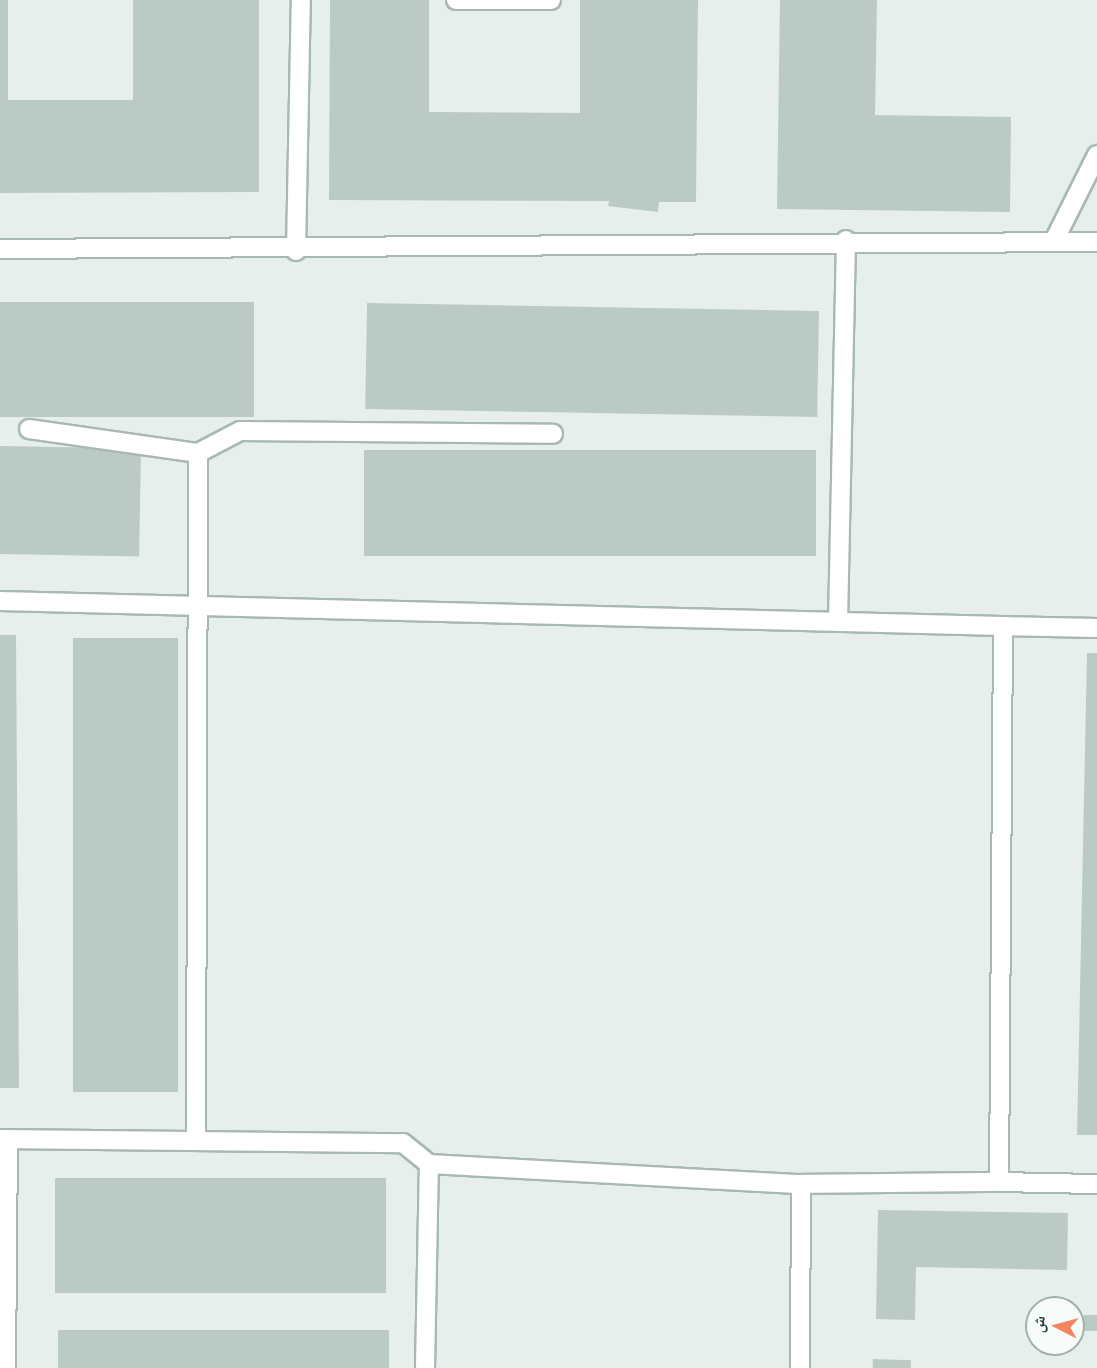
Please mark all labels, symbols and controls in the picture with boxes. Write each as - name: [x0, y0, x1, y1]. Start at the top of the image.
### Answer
- north arrow: [1025, 1296, 1085, 1356]
- text: ش: [1028, 1315, 1049, 1334]

